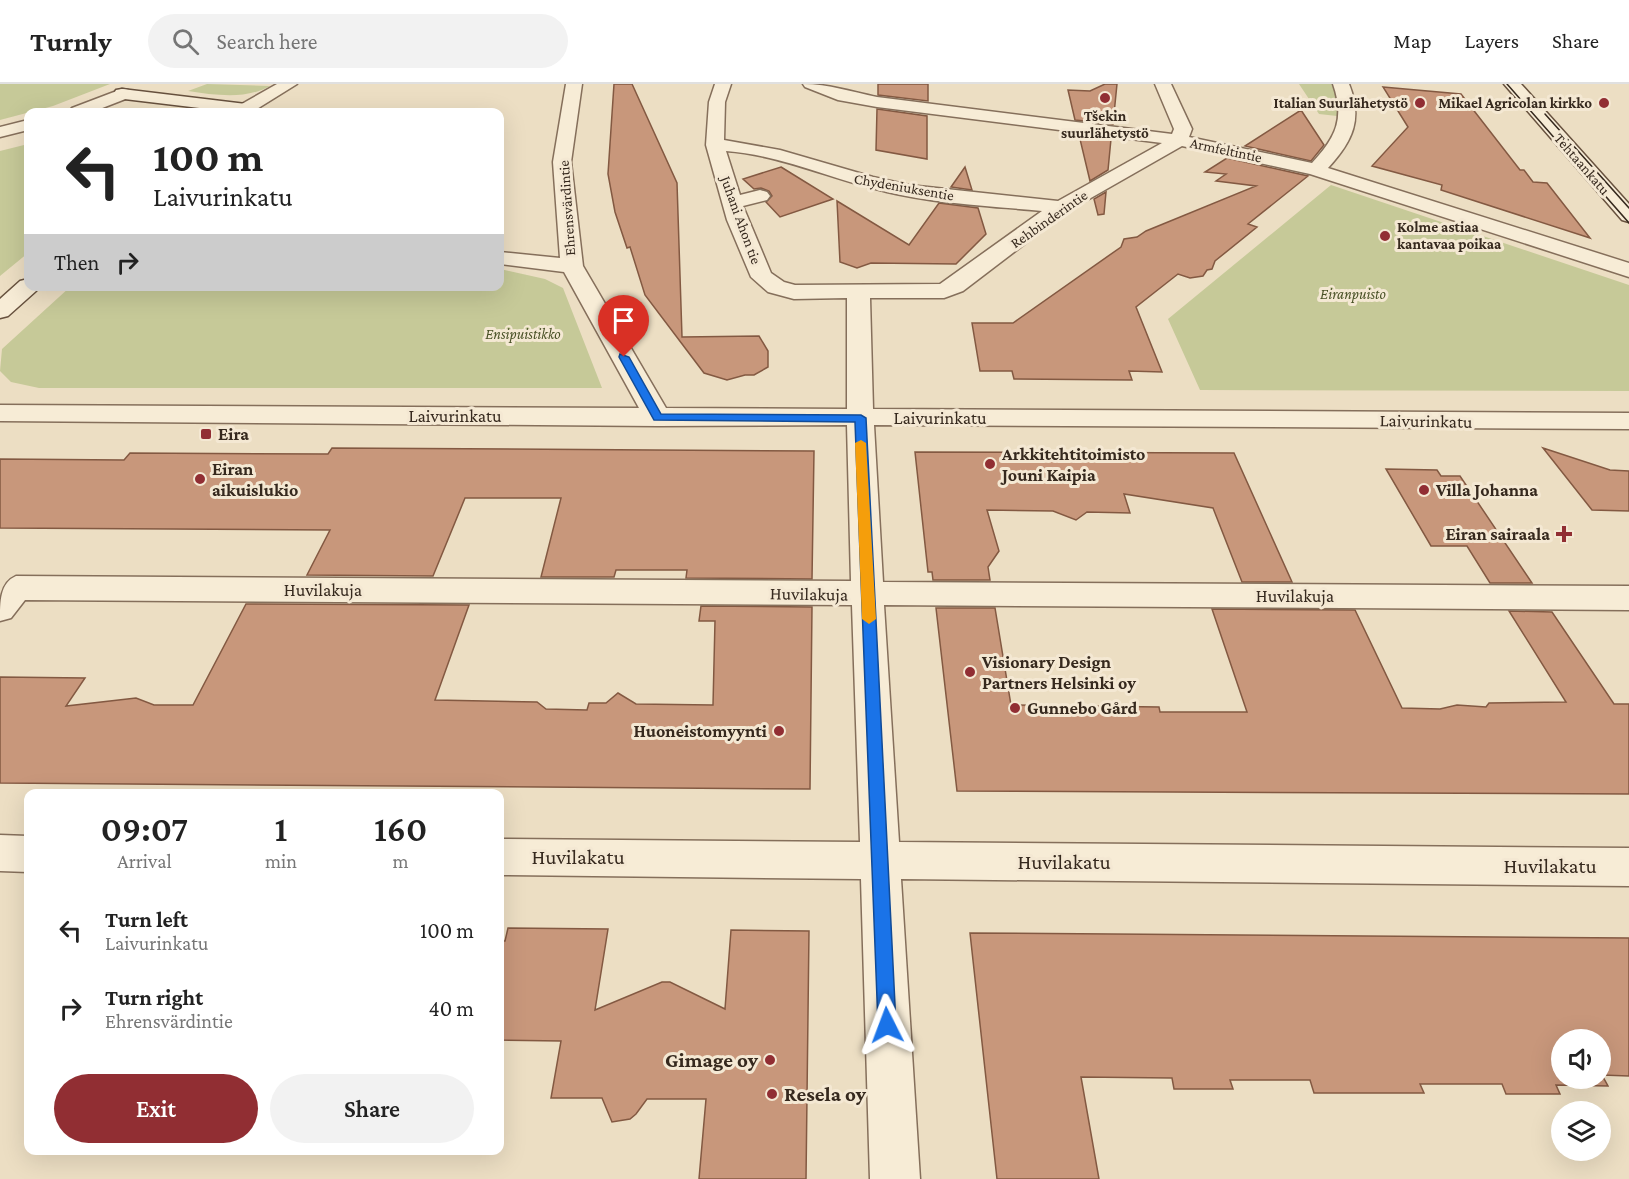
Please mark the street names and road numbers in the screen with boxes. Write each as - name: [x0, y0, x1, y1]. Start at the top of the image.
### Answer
- street label: Tehtaankatu: [1551, 130, 1613, 198]
- street label: Armfeltintie: [1189, 135, 1264, 166]
- street label: Ehrensvärdintie: [556, 159, 578, 256]
- street label: Chydeniuksentie: [853, 170, 956, 205]
- street label: Juhani Ahon tie: [716, 172, 764, 267]
- street label: Rehbinderintie: [1008, 186, 1091, 251]
- street label: Laivurinkatu: [408, 406, 502, 426]
- street label: Laivurinkatu: [893, 408, 987, 428]
- street label: Laivurinkatu: [1379, 410, 1473, 432]
- street label: Huvilakuja: [284, 580, 362, 601]
- street label: Huvilakuja: [770, 583, 848, 606]
- street label: Huvilakuja: [1256, 586, 1334, 607]
- street label: Huvilakatu: [531, 845, 625, 869]
- street label: Huvilakatu: [1017, 850, 1111, 874]
- street label: Huvilakatu: [1503, 854, 1597, 878]

